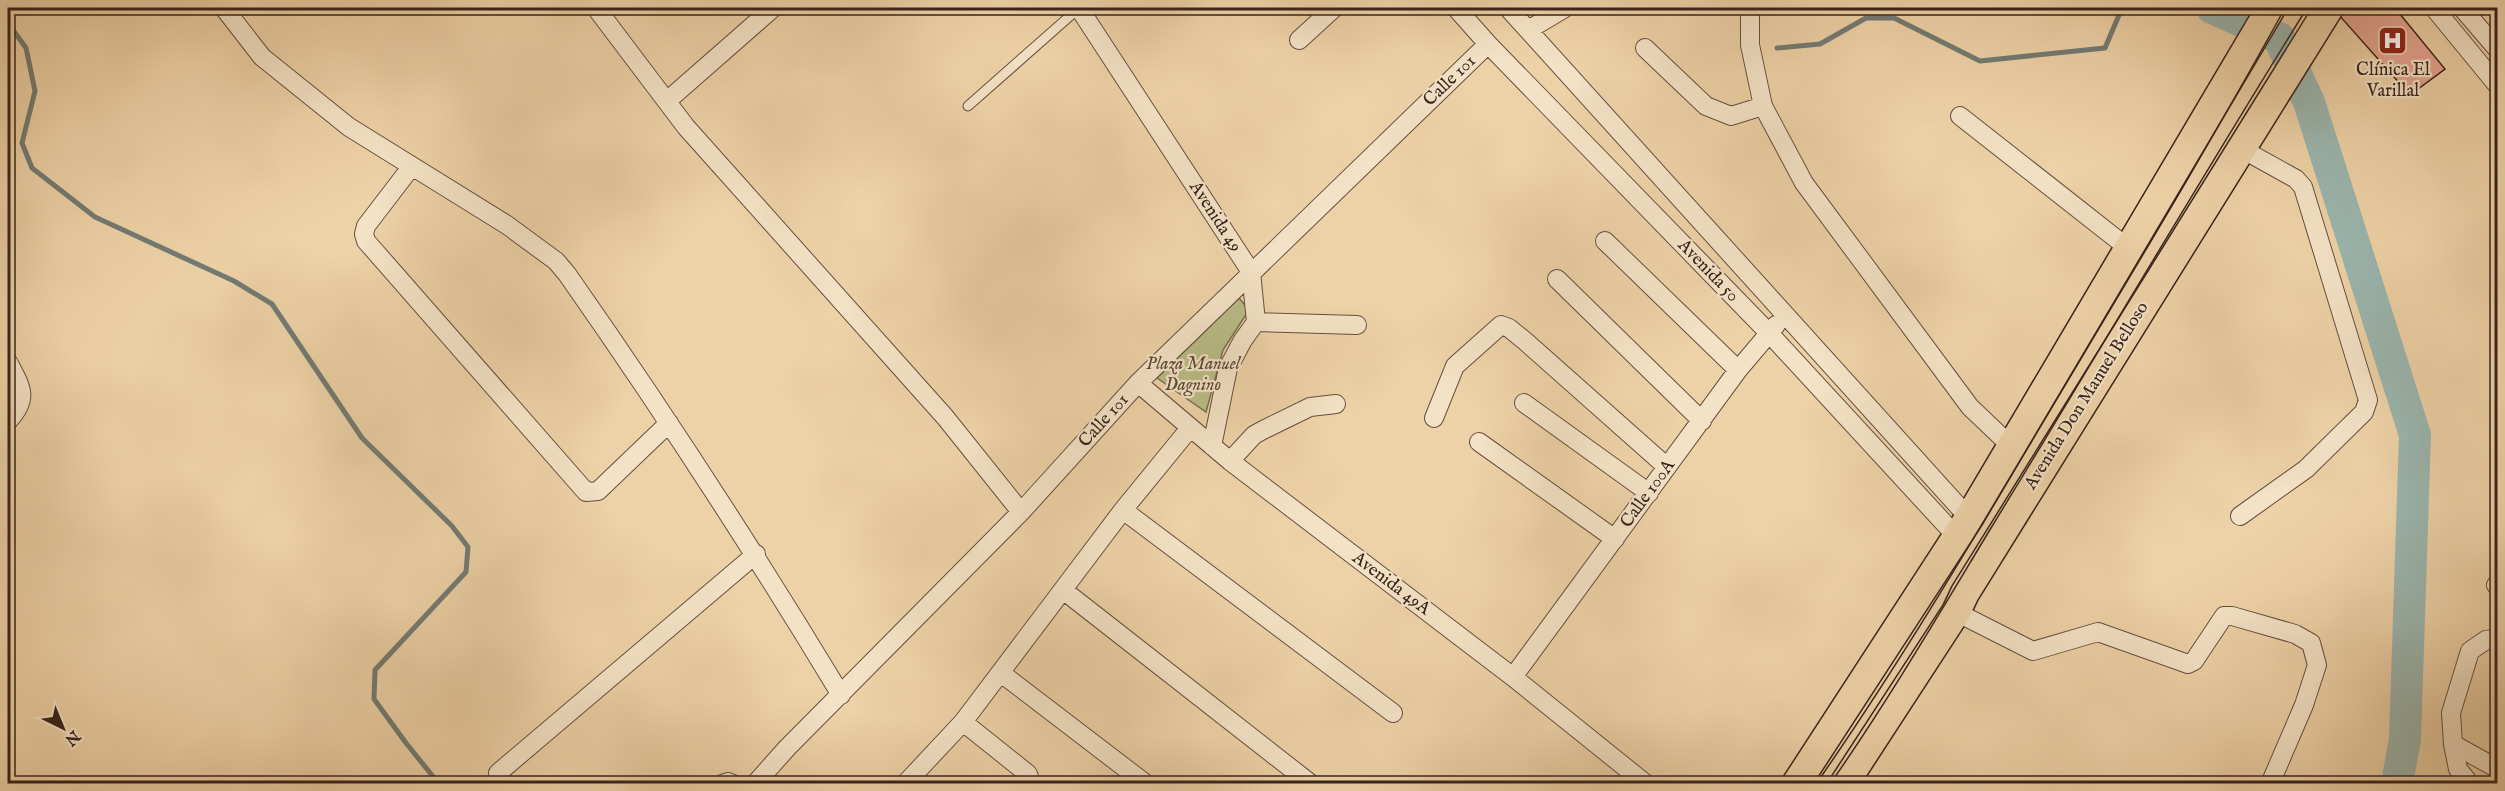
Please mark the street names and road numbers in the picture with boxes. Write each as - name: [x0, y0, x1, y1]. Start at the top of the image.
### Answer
- street label: Calle 101: [1419, 50, 1481, 112]
- street label: Avenida 49: [1183, 176, 1247, 257]
- street label: Avenida 50: [1672, 234, 1744, 307]
- street label: Avenida Don Manuel Belloso: [2019, 297, 2155, 495]
- street label: Calle 101: [1074, 389, 1134, 453]
- street label: Calle 100A: [1615, 455, 1681, 533]
- street label: Avenida 49A: [1346, 546, 1435, 621]

